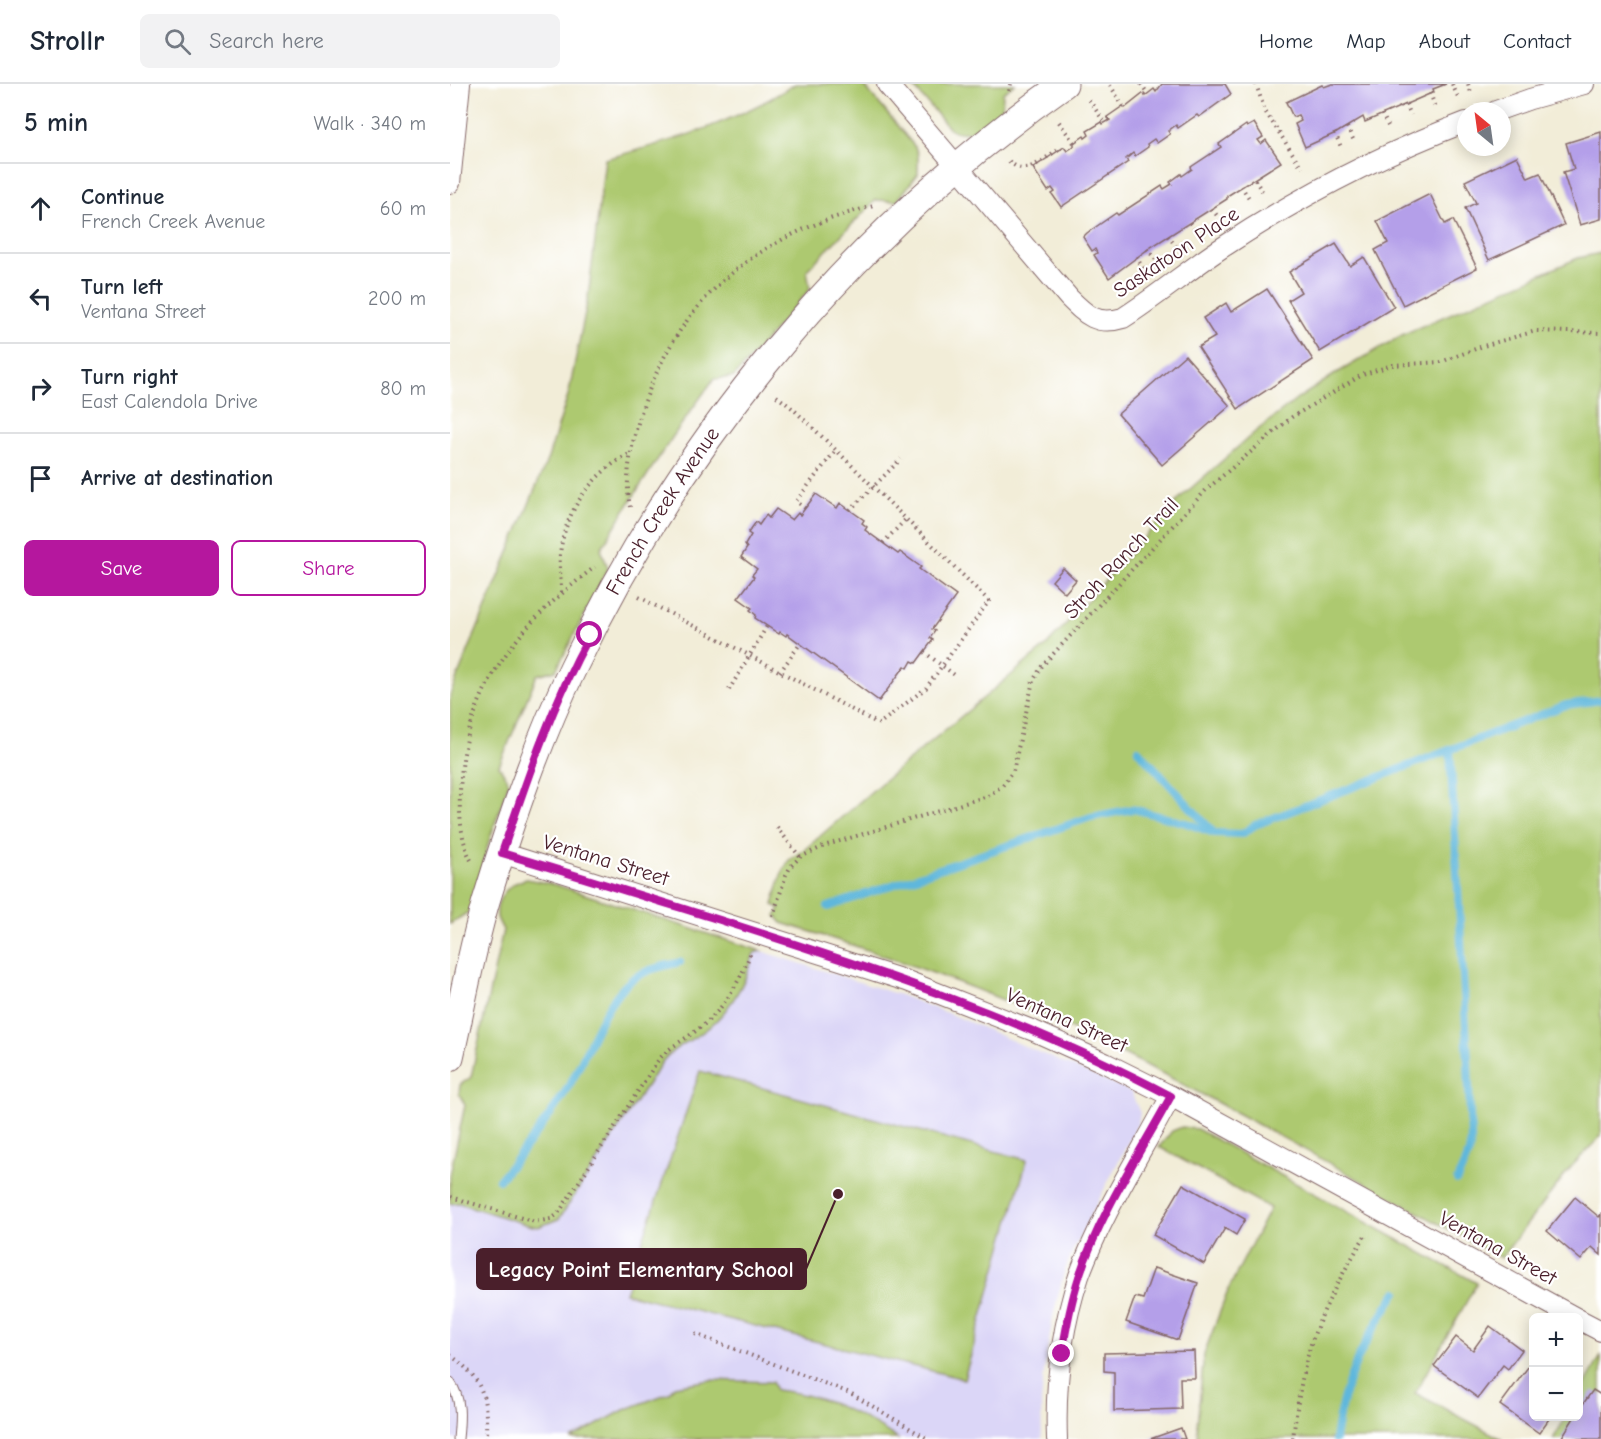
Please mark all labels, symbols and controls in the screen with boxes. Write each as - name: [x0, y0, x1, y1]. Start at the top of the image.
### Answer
- search box: [140, 14, 560, 68]
- text: Strollr: [30, 25, 104, 57]
- icon: search: [161, 25, 194, 58]
- text: Search here: [209, 28, 324, 54]
- text: Home: [1259, 29, 1313, 53]
- text: Map: [1346, 29, 1386, 53]
- text: About: [1419, 29, 1470, 53]
- text: Contact: [1503, 29, 1571, 53]
- north arrow: [1457, 102, 1511, 156]
- text: 5 min: [24, 108, 88, 138]
- text: Walk · 340 m: [314, 112, 426, 135]
- text: Continue: [81, 184, 164, 210]
- icon: ahead: [24, 192, 57, 225]
- text: 60 m: [380, 197, 426, 220]
- street label: Saskatoon Place: [1109, 201, 1243, 303]
- text: French Creek Avenue: [81, 210, 265, 233]
- text: Turn left: [81, 274, 163, 300]
- icon: left: [24, 282, 57, 315]
- text: 200 m: [368, 287, 426, 310]
- text: Ventana Street: [81, 300, 205, 323]
- text: Turn right: [81, 364, 178, 390]
- icon: right: [24, 372, 57, 405]
- text: 80 m: [380, 377, 426, 400]
- text: East Calendola Drive: [81, 390, 258, 413]
- street label: French Creek Avenue: [601, 422, 724, 599]
- icon: arrive: [24, 462, 57, 495]
- text: Arrive at destination: [81, 465, 273, 491]
- street label: Stroh Ranch Trail: [1059, 492, 1183, 624]
- button: Save: [24, 540, 219, 596]
- button: Share: [231, 540, 426, 596]
- route start: [576, 621, 602, 647]
- street label: Ventana Street: [540, 829, 673, 891]
- street label: Ventana Street: [1003, 983, 1132, 1058]
- street label: Ventana Street: [1435, 1206, 1562, 1291]
- callout: Legacy Point Elementary School: [477, 1249, 806, 1289]
- text: Legacy Point Elementary School: [488, 1257, 794, 1283]
- map controls: [1529, 1313, 1583, 1421]
- button: +: [1529, 1313, 1583, 1367]
- route end: [1048, 1340, 1074, 1366]
- button: −: [1529, 1367, 1583, 1421]

